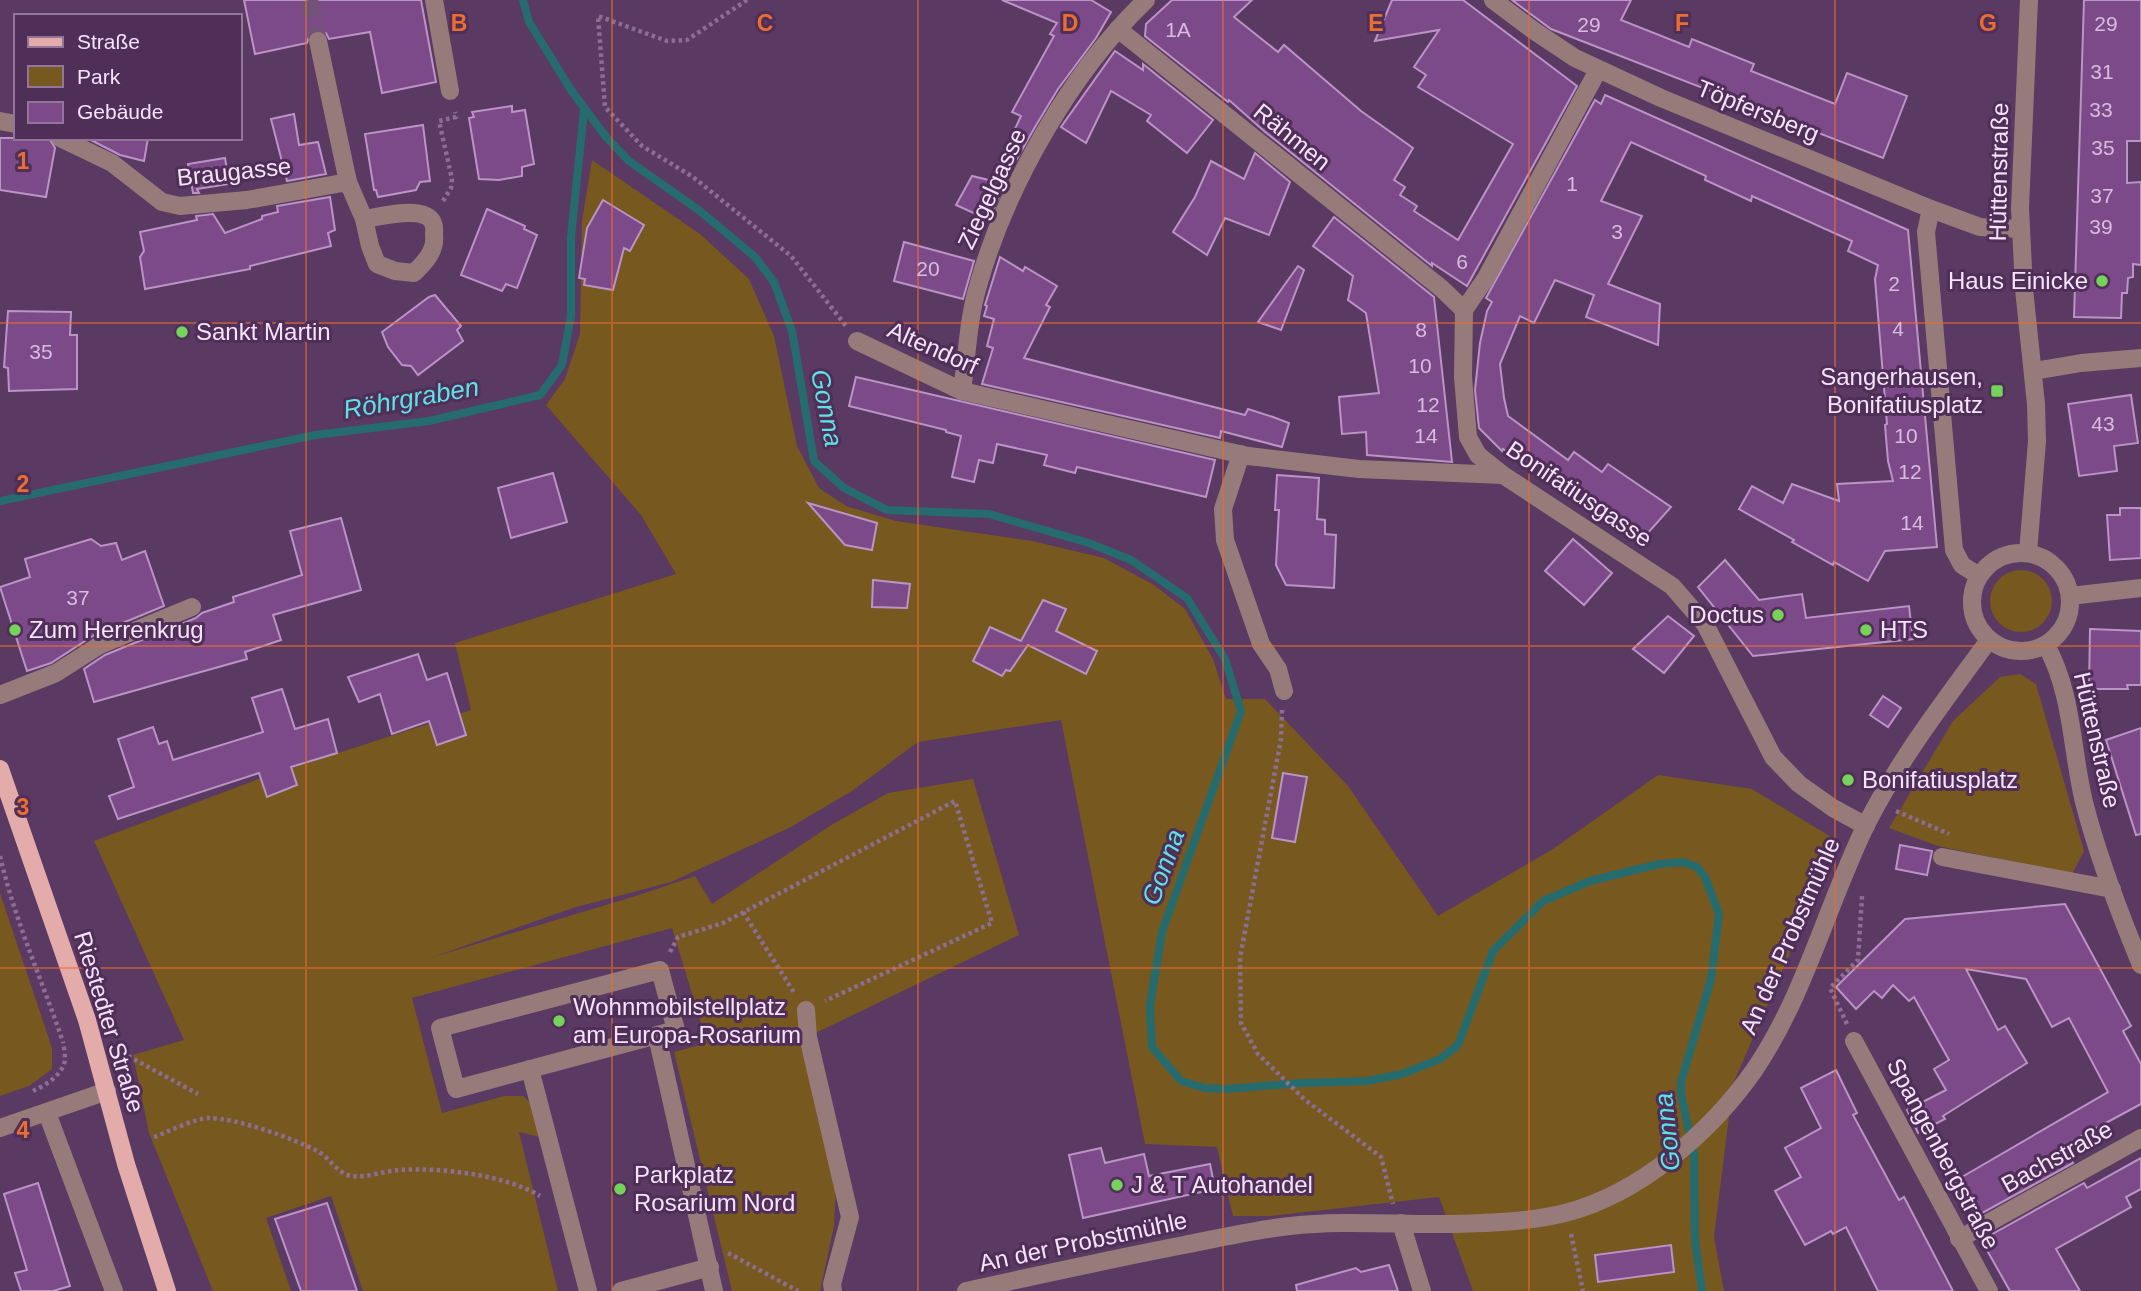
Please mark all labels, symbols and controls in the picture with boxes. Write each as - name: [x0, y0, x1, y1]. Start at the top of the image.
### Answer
- text: B: [451, 10, 467, 36]
- text: C: [757, 10, 773, 36]
- text: D: [1062, 10, 1078, 36]
- text: E: [1368, 10, 1384, 36]
- text: F: [1675, 10, 1689, 36]
- text: G: [1979, 10, 1997, 36]
- house number: 29: [2094, 12, 2118, 35]
- house number: 29: [1577, 13, 1601, 36]
- legend: [14, 14, 242, 140]
- house number: 1A: [1165, 18, 1191, 41]
- text: Straße: [77, 30, 140, 53]
- house number: 31: [2090, 60, 2114, 83]
- text: Park: [77, 65, 121, 88]
- street label: Töpfersberg: [1693, 74, 1823, 147]
- street label: Rähmen: [1249, 98, 1336, 176]
- house number: 33: [2089, 98, 2113, 121]
- text: Gebäude: [77, 100, 163, 123]
- street label: Hüttenstraße: [1984, 102, 2013, 242]
- street label: Ziegelgasse: [952, 124, 1031, 253]
- house number: 35: [2091, 136, 2115, 159]
- text: 1: [17, 148, 30, 174]
- street label: Braugasse: [175, 152, 292, 191]
- house number: 1: [1566, 172, 1578, 195]
- house number: 37: [2090, 184, 2114, 207]
- house number: 39: [2089, 215, 2113, 238]
- house number: 3: [1611, 220, 1623, 243]
- house number: 6: [1456, 250, 1468, 273]
- house number: 20: [916, 257, 940, 280]
- place label: Haus Einicke: [1948, 267, 2088, 294]
- house number: 2: [1888, 272, 1900, 295]
- marker: Haus Einicke: [2094, 273, 2110, 289]
- street label: Altendorf: [884, 316, 983, 380]
- house number: 4: [1892, 317, 1904, 340]
- place label: Sankt Martin: [196, 318, 331, 345]
- house number: 8: [1415, 318, 1427, 341]
- marker: Sankt Martin: [174, 324, 190, 340]
- house number: 35: [29, 340, 53, 363]
- house number: 10: [1408, 354, 1432, 377]
- place label: Sangerhausen, Bonifatiusplatz: [1820, 363, 1983, 418]
- water label: Gonna: [805, 367, 849, 449]
- water label: Röhrgraben: [341, 371, 481, 425]
- marker: Sangerhausen, Bonifatiusplatz: [1989, 383, 2005, 399]
- house number: 12: [1416, 393, 1440, 416]
- house number: 43: [2091, 412, 2115, 435]
- house number: 14: [1414, 424, 1438, 447]
- house number: 10: [1894, 424, 1918, 447]
- street label: Bonifatiusgasse: [1501, 435, 1657, 552]
- house number: 12: [1898, 460, 1922, 483]
- text: 2: [17, 471, 29, 497]
- house number: 14: [1900, 511, 1924, 534]
- house number: 37: [66, 586, 90, 609]
- place label: Doctus: [1689, 601, 1764, 628]
- marker: Doctus: [1770, 607, 1786, 623]
- place label: Zum Herrenkrug: [29, 616, 204, 643]
- place label: HTS: [1880, 616, 1928, 643]
- marker: Zum Herrenkrug: [7, 622, 23, 638]
- marker: HTS: [1858, 622, 1874, 638]
- street label: Hüttenstraße: [2069, 669, 2126, 811]
- place label: Bonifatiusplatz: [1862, 766, 2018, 793]
- marker: Bonifatiusplatz: [1840, 772, 1856, 788]
- text: 3: [17, 794, 29, 820]
- water label: Gonna: [1136, 825, 1190, 909]
- street label: An der Probstmühle: [1734, 833, 1845, 1038]
- street label: Riestedter Straße: [69, 928, 150, 1116]
- place label: Wohnmobilstellplatz am Europa-Rosarium: [573, 993, 801, 1048]
- marker: Wohnmobilstellplatz am Europa-Rosarium: [551, 1013, 567, 1029]
- street label: Spangenbergstraße: [1882, 1054, 2005, 1254]
- water label: Gonna: [1648, 1092, 1686, 1172]
- street label: Bachstraße: [1997, 1115, 2117, 1198]
- text: 4: [17, 1117, 30, 1143]
- place label: Parkplatz Rosarium Nord: [634, 1161, 795, 1216]
- place label: J & T Autohandel: [1131, 1171, 1313, 1198]
- marker: J & T Autohandel: [1109, 1177, 1125, 1193]
- marker: Parkplatz Rosarium Nord: [612, 1181, 628, 1197]
- street label: An der Probstmühle: [976, 1206, 1189, 1277]

